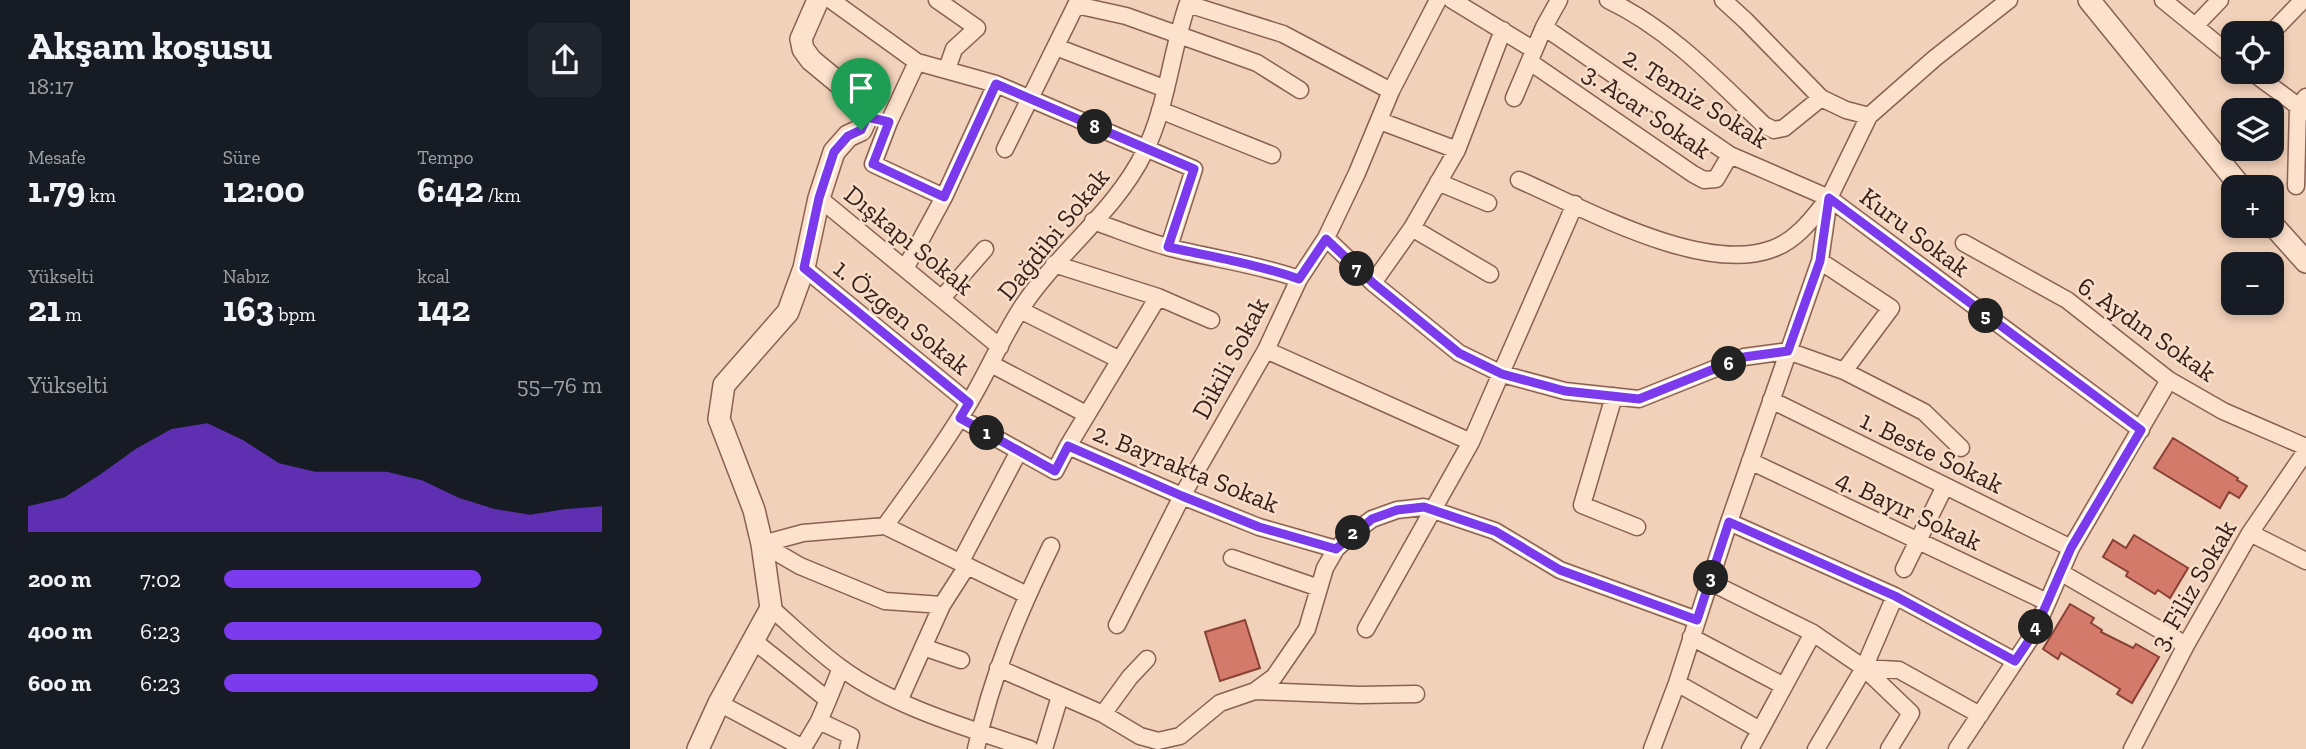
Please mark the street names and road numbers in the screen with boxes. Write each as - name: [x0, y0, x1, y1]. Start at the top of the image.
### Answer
- street label: 2. Temiz Sokak: [1617, 41, 1775, 156]
- street label: 3. Acar Sokak: [1577, 56, 1718, 166]
- street label: Dağdibi Sokak: [990, 161, 1116, 306]
- street label: Dışkapı Sokak: [838, 178, 981, 302]
- street label: Kuru Sokak: [1854, 180, 1977, 284]
- street label: 1. Özgen Sokak: [827, 252, 977, 382]
- street label: 6. Aydın Sokak: [2072, 269, 2223, 389]
- street label: Dikili Sokak: [1185, 291, 1276, 424]
- street label: 1. Beste Sokak: [1855, 404, 2009, 501]
- street label: 2. Bayrakta Sokak: [1088, 416, 1284, 520]
- street label: 4. Bayır Sokak: [1831, 462, 1987, 558]
- street label: 3. Filiz Sokak: [2143, 514, 2243, 656]

